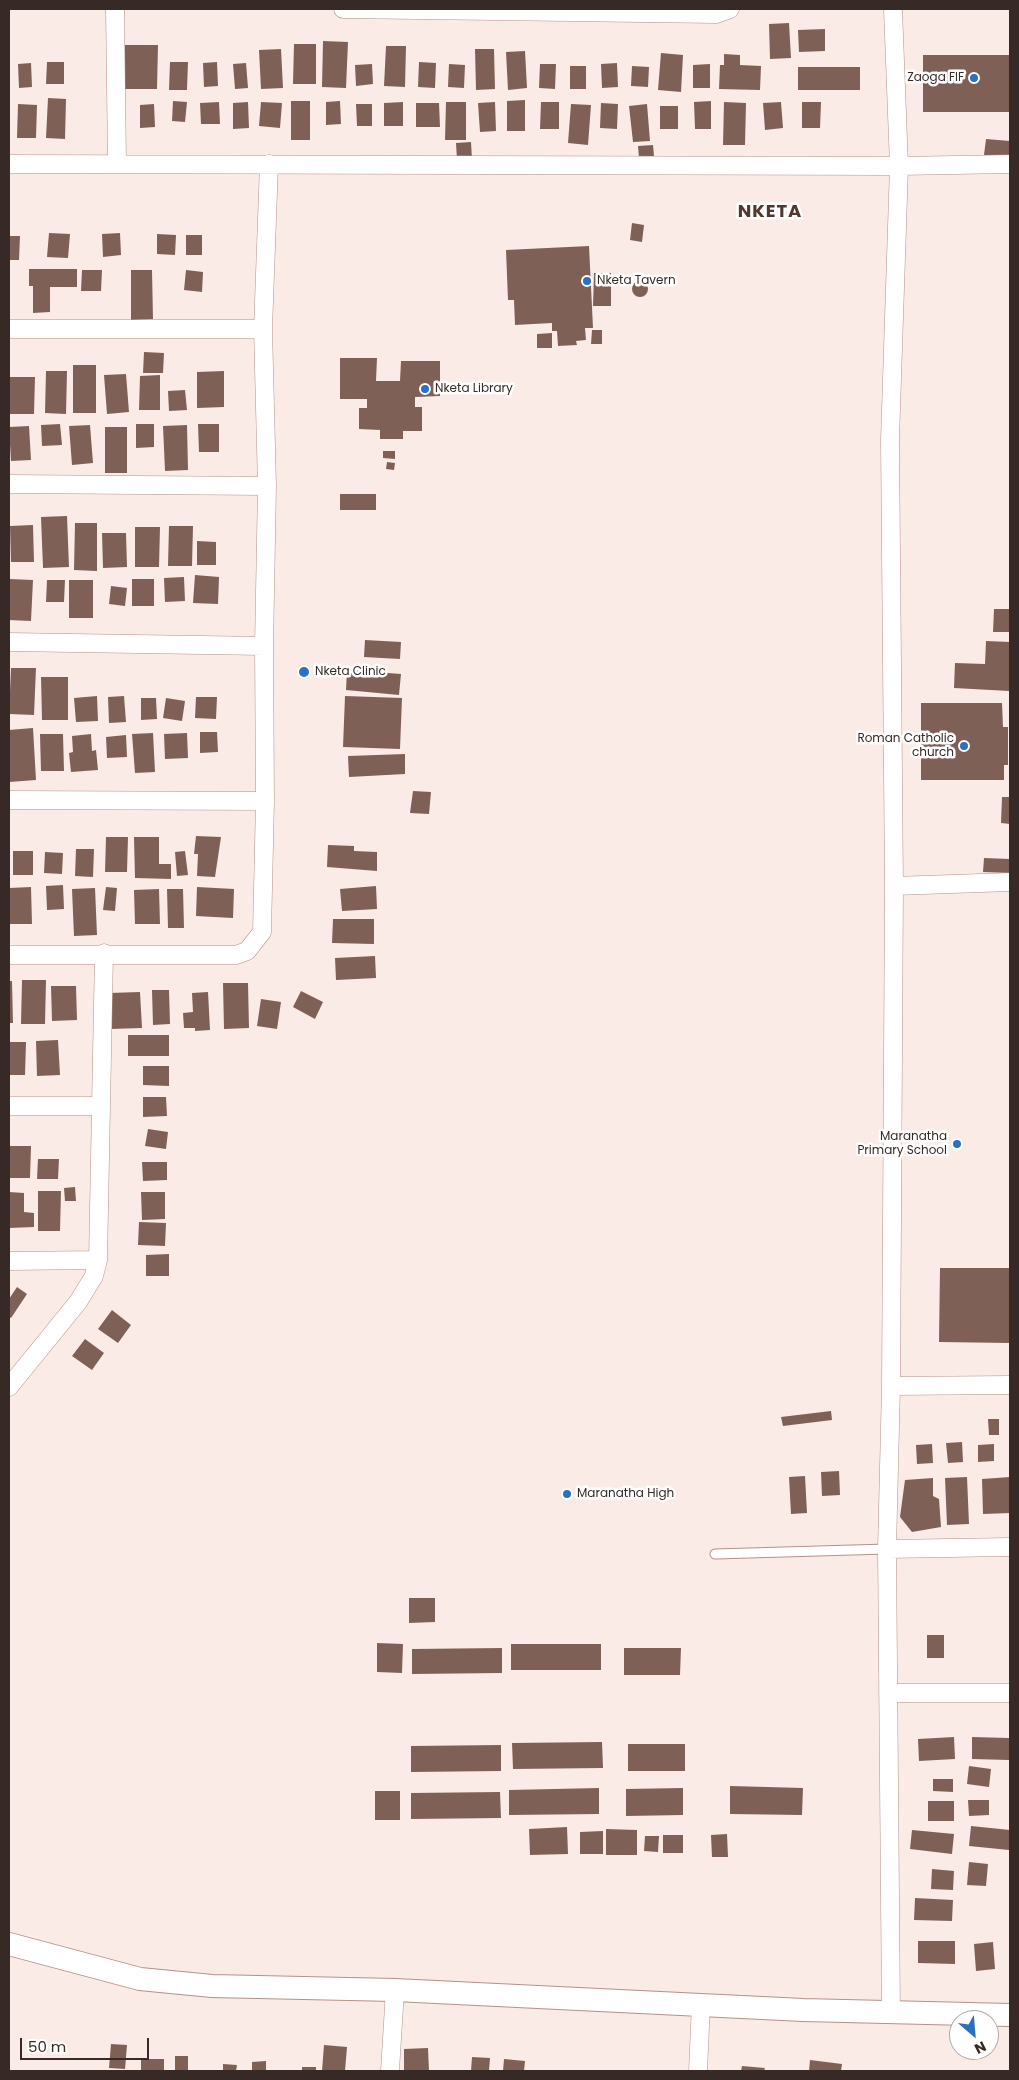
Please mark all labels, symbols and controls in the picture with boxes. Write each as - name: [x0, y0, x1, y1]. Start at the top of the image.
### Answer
- place label: Zaoga FIF: [907, 71, 964, 85]
- marker: Zaoga FIF: [968, 72, 980, 84]
- district label: NKETA: [737, 201, 803, 223]
- place label: Nketa Tavern: [597, 274, 676, 288]
- marker: Nketa Tavern: [581, 275, 593, 287]
- place label: Nketa Library: [435, 382, 513, 396]
- marker: Nketa Library: [419, 383, 431, 395]
- marker: Nketa Clinic: [297, 665, 311, 679]
- place label: Nketa Clinic: [315, 665, 386, 679]
- place label: Roman Catholic church: [857, 732, 954, 760]
- marker: Roman Catholic church: [958, 740, 970, 752]
- place label: Maranatha Primary School: [857, 1130, 947, 1158]
- marker: Maranatha Primary School: [951, 1138, 963, 1150]
- place label: Maranatha High: [577, 1487, 674, 1501]
- marker: Maranatha High: [561, 1488, 573, 1500]
- north arrow: [949, 2010, 999, 2060]
- scale bar: [22, 2028, 151, 2060]
- text: 50 m: [28, 2036, 66, 2057]
- text: N: [971, 2036, 990, 2059]

